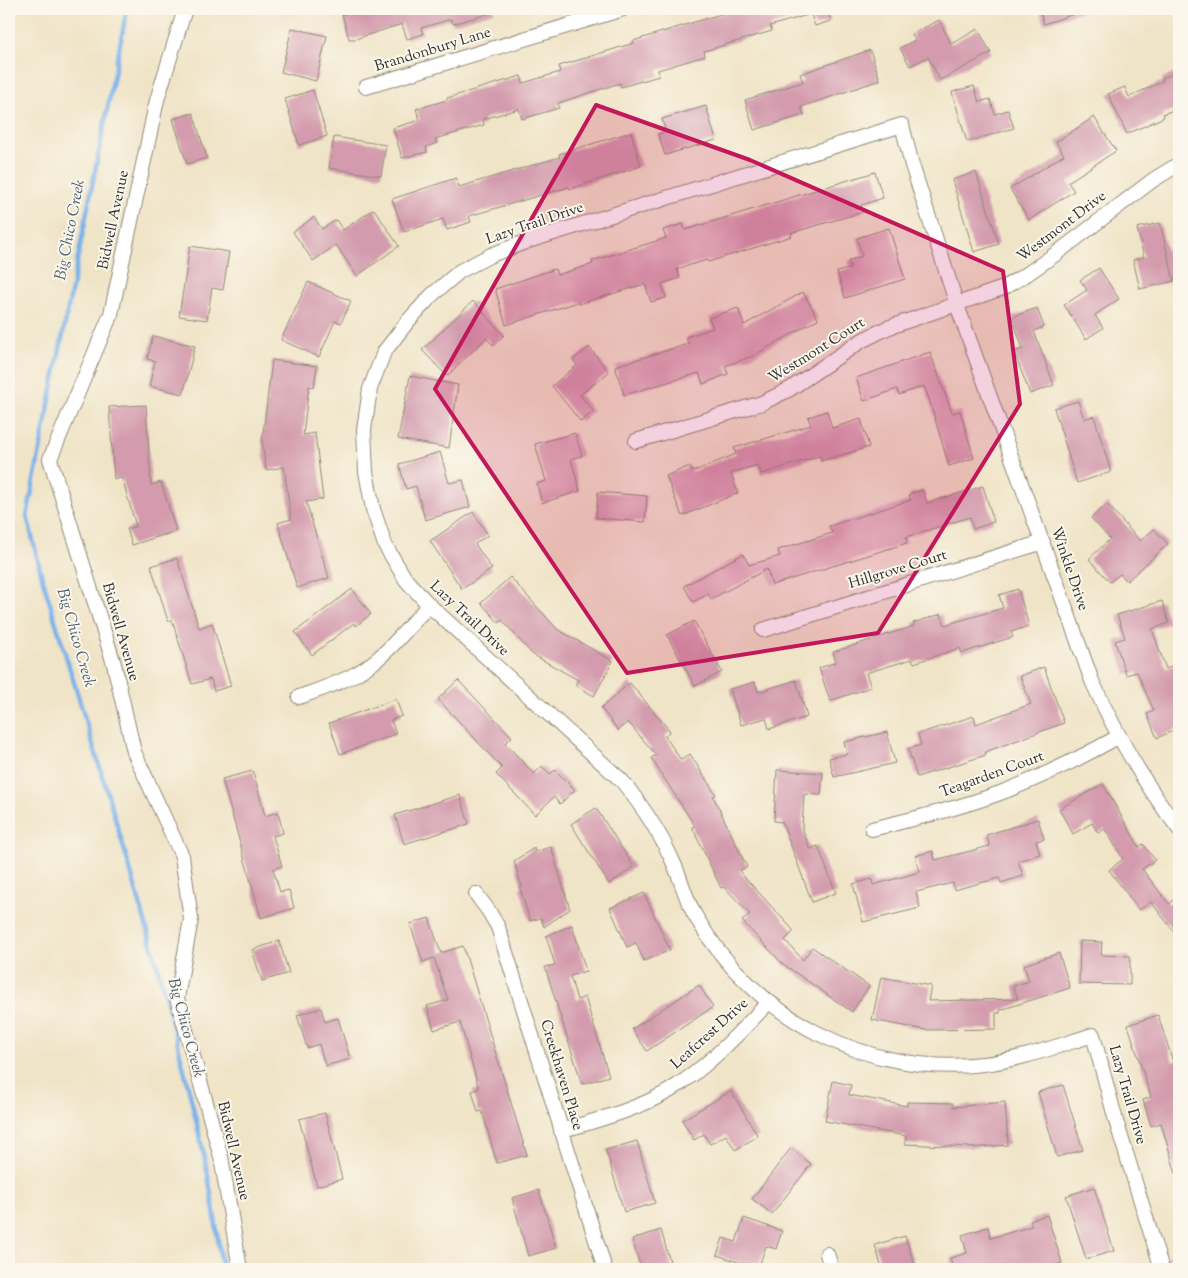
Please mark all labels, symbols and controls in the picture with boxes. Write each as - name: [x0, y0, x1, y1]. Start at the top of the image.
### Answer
- street label: Brandonbury Lane: [372, 22, 494, 78]
- street label: Bidwell Avenue: [93, 168, 135, 272]
- water label: Big Chico Creek: [50, 178, 92, 282]
- street label: Westmont Drive: [1013, 186, 1111, 268]
- street label: Lazy Trail Drive: [483, 197, 587, 250]
- street label: Westmont Court: [765, 313, 869, 389]
- street label: Winkle Drive: [1045, 524, 1093, 614]
- street label: Hillgrove Court: [846, 545, 950, 595]
- street label: Lazy Trail Drive: [425, 577, 513, 661]
- street label: Bidwell Avenue: [96, 580, 144, 684]
- water label: Big Chico Creek: [50, 586, 100, 690]
- street label: Teagarden Court: [937, 746, 1047, 804]
- water label: Big Chico Creek: [161, 976, 209, 1080]
- street label: Leafcrest Drive: [667, 994, 753, 1074]
- street label: Creekhaven Place: [534, 1017, 588, 1133]
- street label: Lazy Trail Drive: [1103, 1043, 1151, 1147]
- street label: Bidwell Avenue: [211, 1099, 255, 1203]

